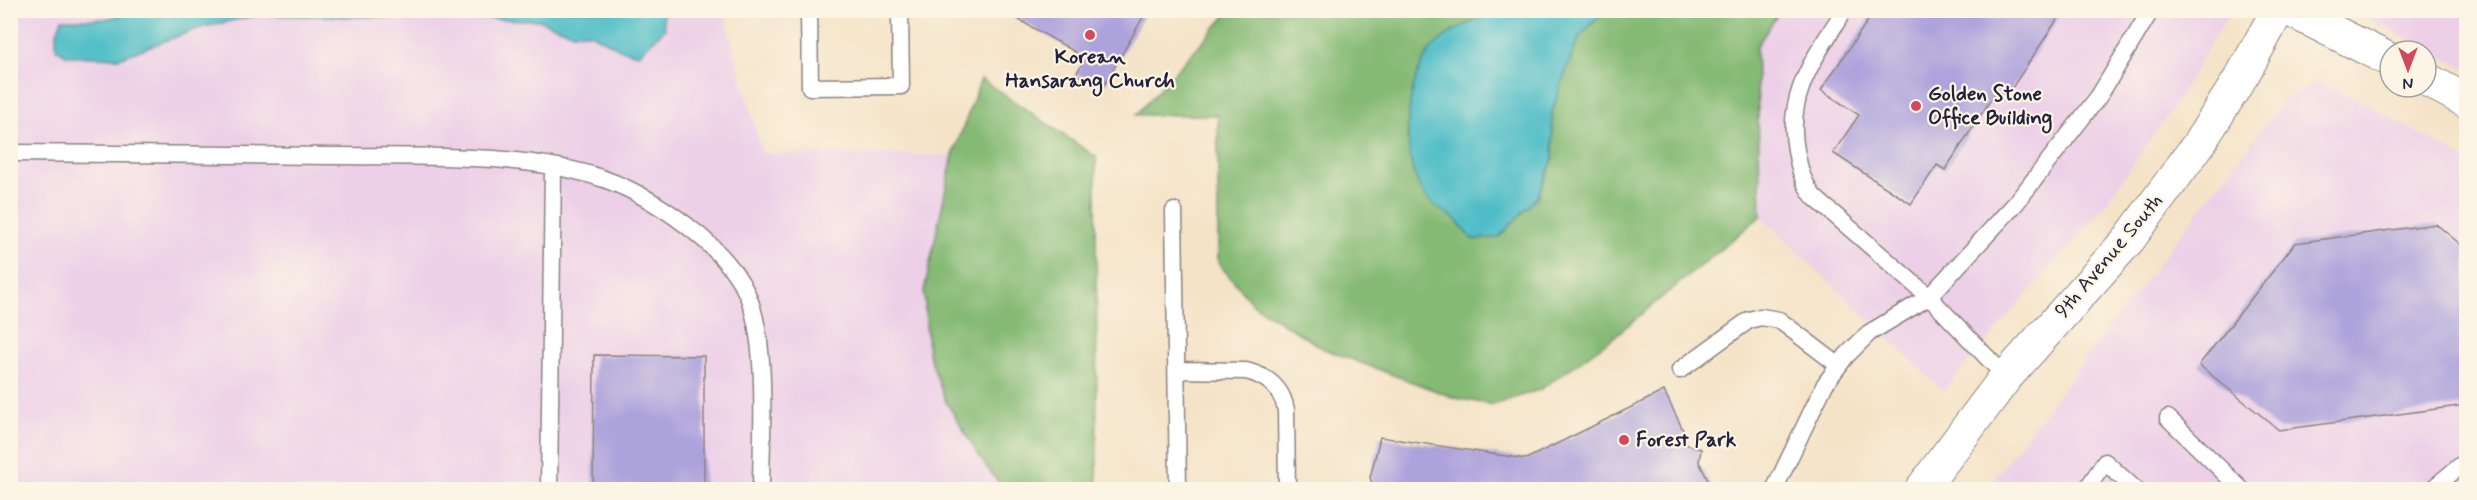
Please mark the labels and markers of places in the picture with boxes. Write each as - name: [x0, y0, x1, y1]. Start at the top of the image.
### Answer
- marker: Korean Hansarang Church: [1083, 28, 1097, 42]
- place label: Korean Hansarang Church: [1005, 43, 1175, 97]
- place label: Golden Stone Office Building: [1928, 80, 2052, 134]
- marker: Golden Stone Office Building: [1909, 99, 1923, 113]
- place label: Forest Park: [1636, 426, 1737, 454]
- marker: Forest Park: [1617, 433, 1631, 447]

